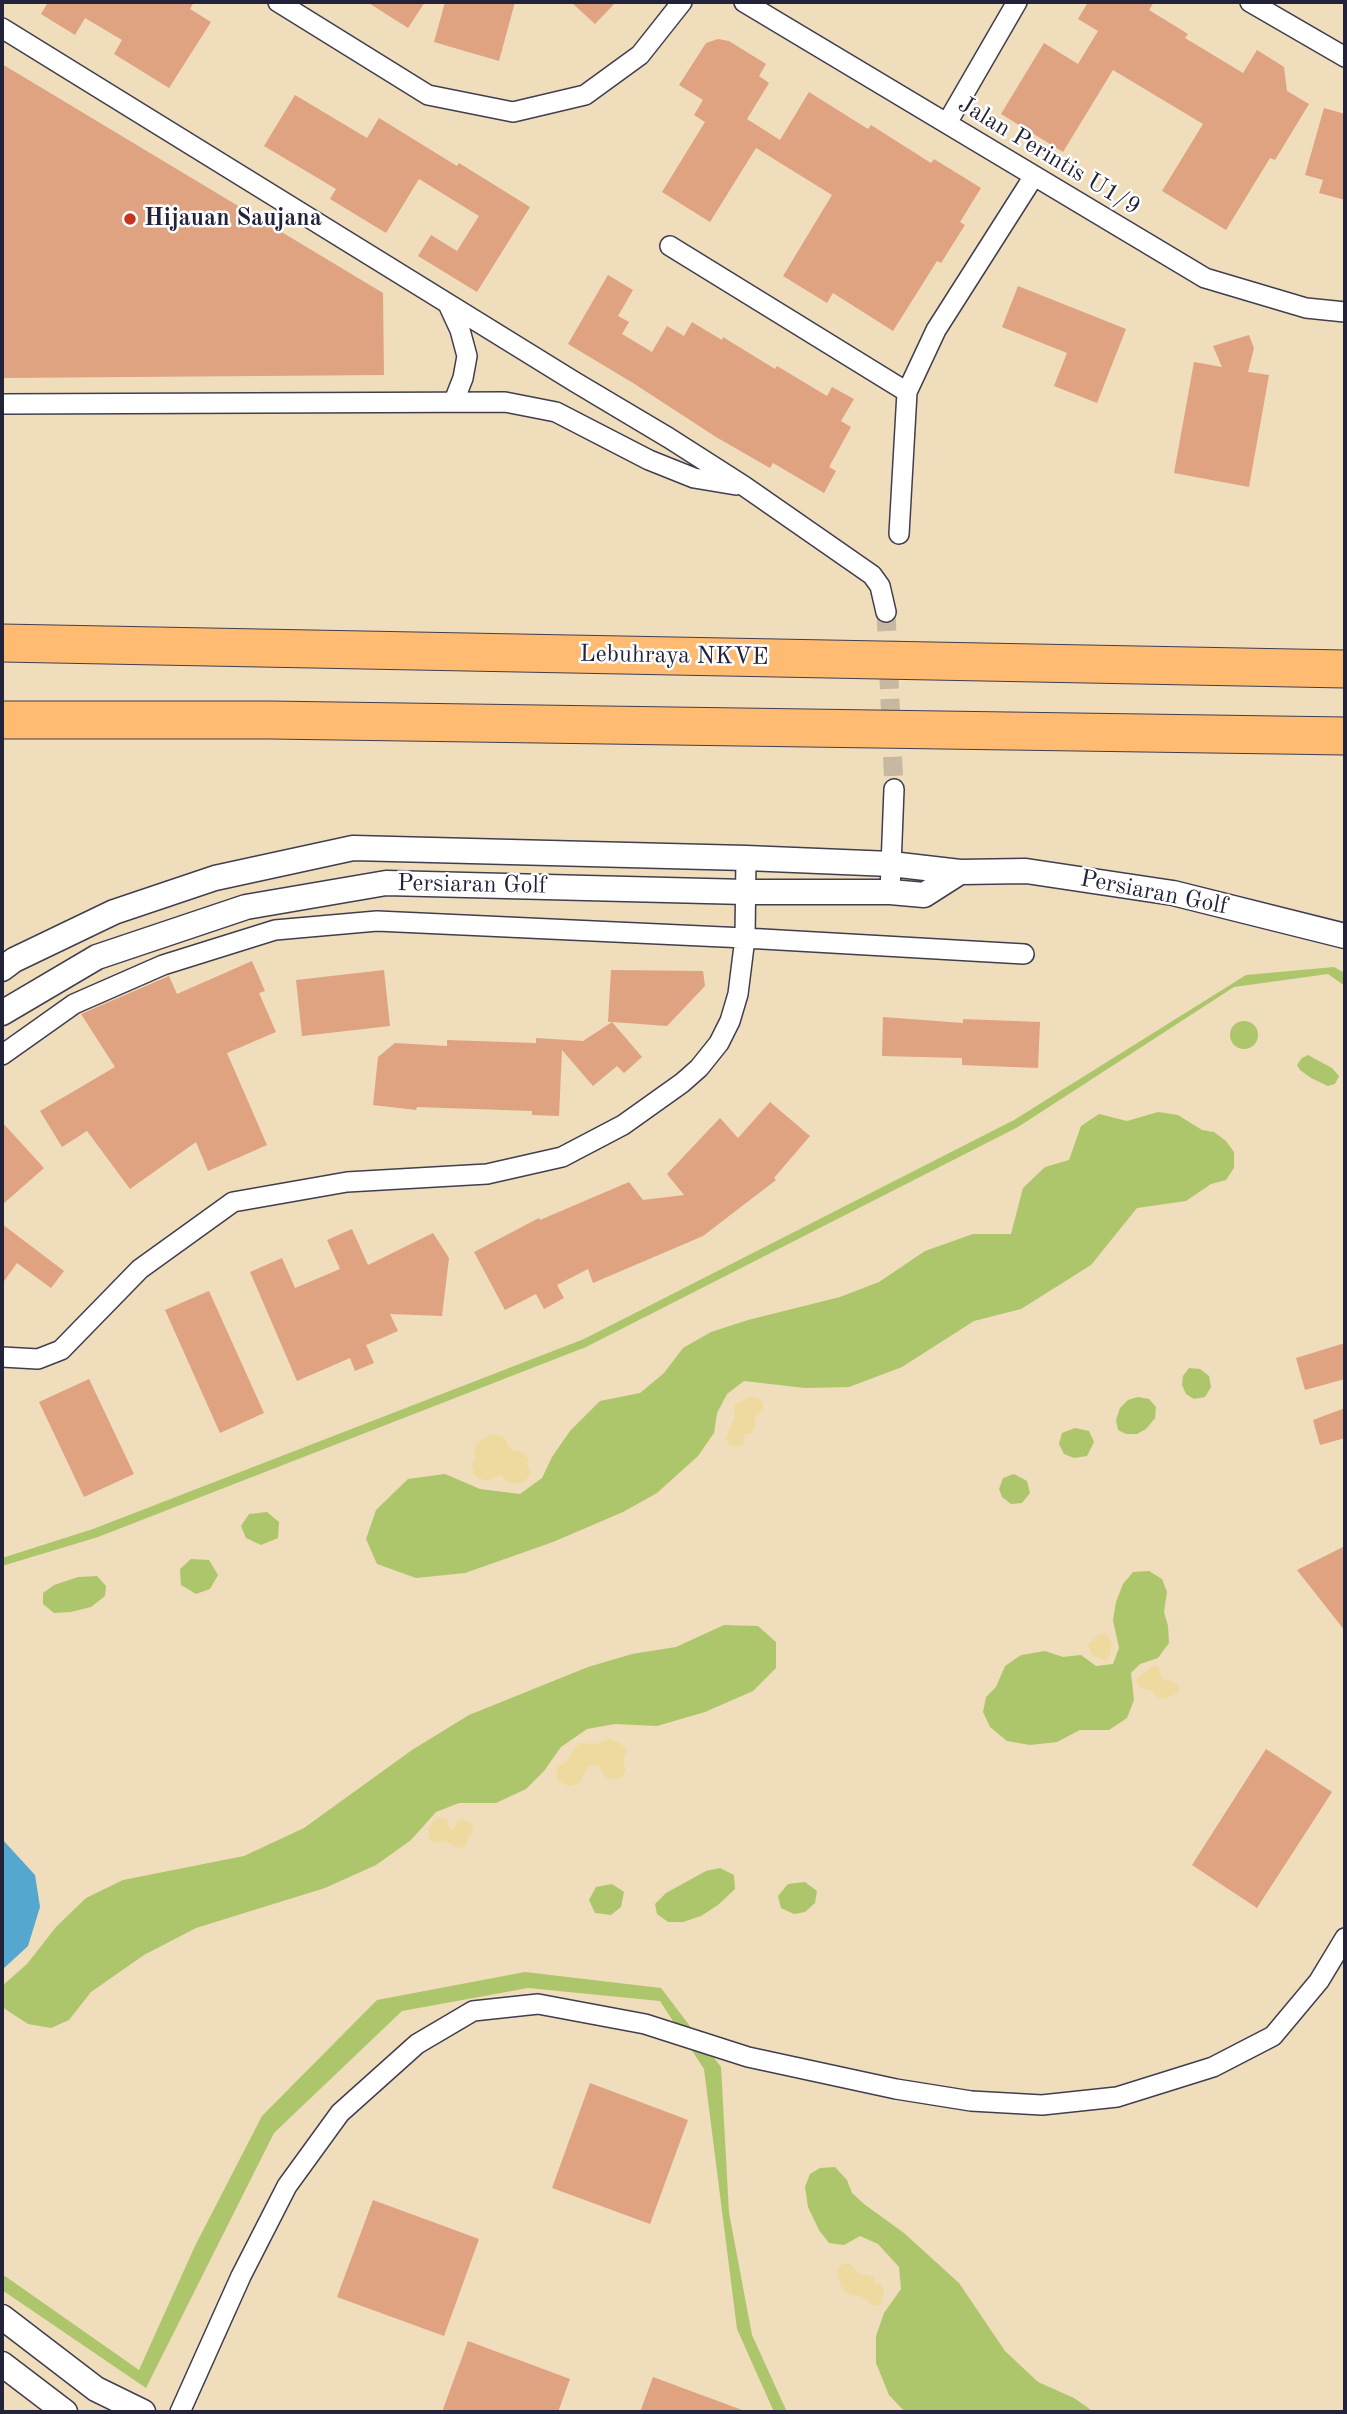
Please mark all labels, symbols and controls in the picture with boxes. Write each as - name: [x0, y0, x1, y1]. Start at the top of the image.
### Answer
- street label: Jalan Perintis U1/9: [953, 90, 1145, 222]
- place label: Hijauan Saujana: [144, 205, 322, 233]
- marker: Hijauan Saujana: [122, 211, 138, 227]
- street label: Lebuhraya NKVE: [579, 640, 769, 672]
- street label: Persiaran Golf: [1078, 865, 1230, 921]
- street label: Persiaran Golf: [397, 869, 547, 901]

